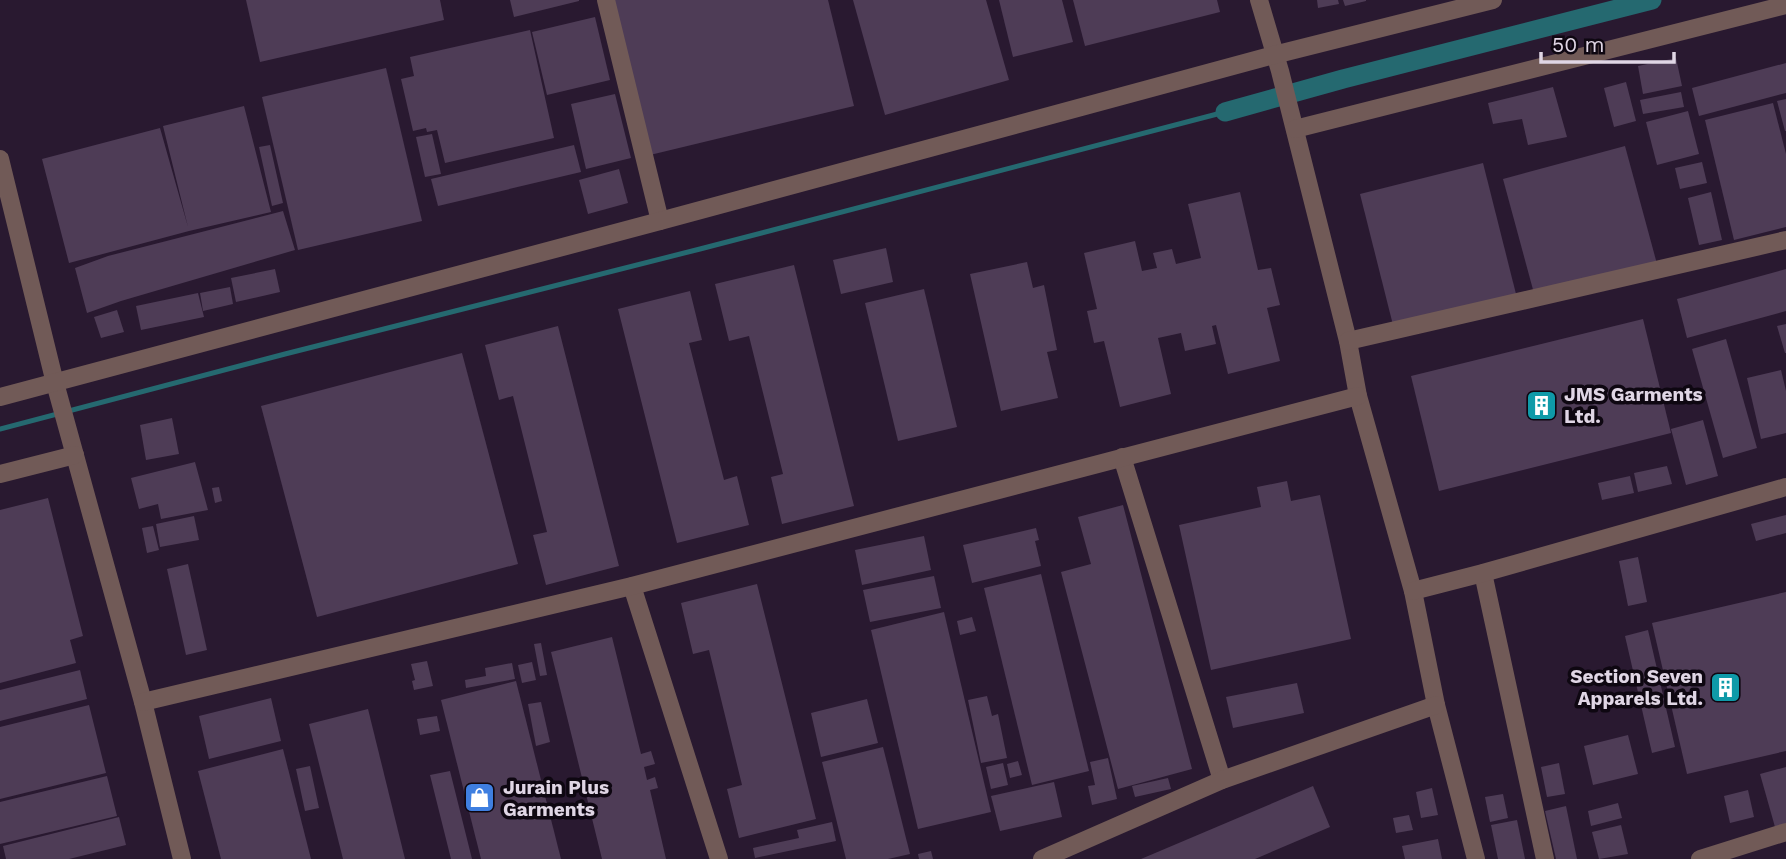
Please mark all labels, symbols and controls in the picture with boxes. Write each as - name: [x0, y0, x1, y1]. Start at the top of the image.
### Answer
- scale bar: [1541, 21, 1674, 65]
- text: 50 m: [1552, 32, 1604, 57]
- place label: JMS Garments Ltd.: [1564, 383, 1703, 428]
- building icon: JMS Garments Ltd.: [1524, 388, 1558, 422]
- place label: Section Seven Apparels Ltd.: [1570, 665, 1703, 710]
- building icon: Section Seven Apparels Ltd.: [1709, 670, 1743, 704]
- place label: Jurain Plus Garments: [503, 776, 609, 821]
- shop icon: Jurain Plus Garments: [463, 781, 497, 815]

